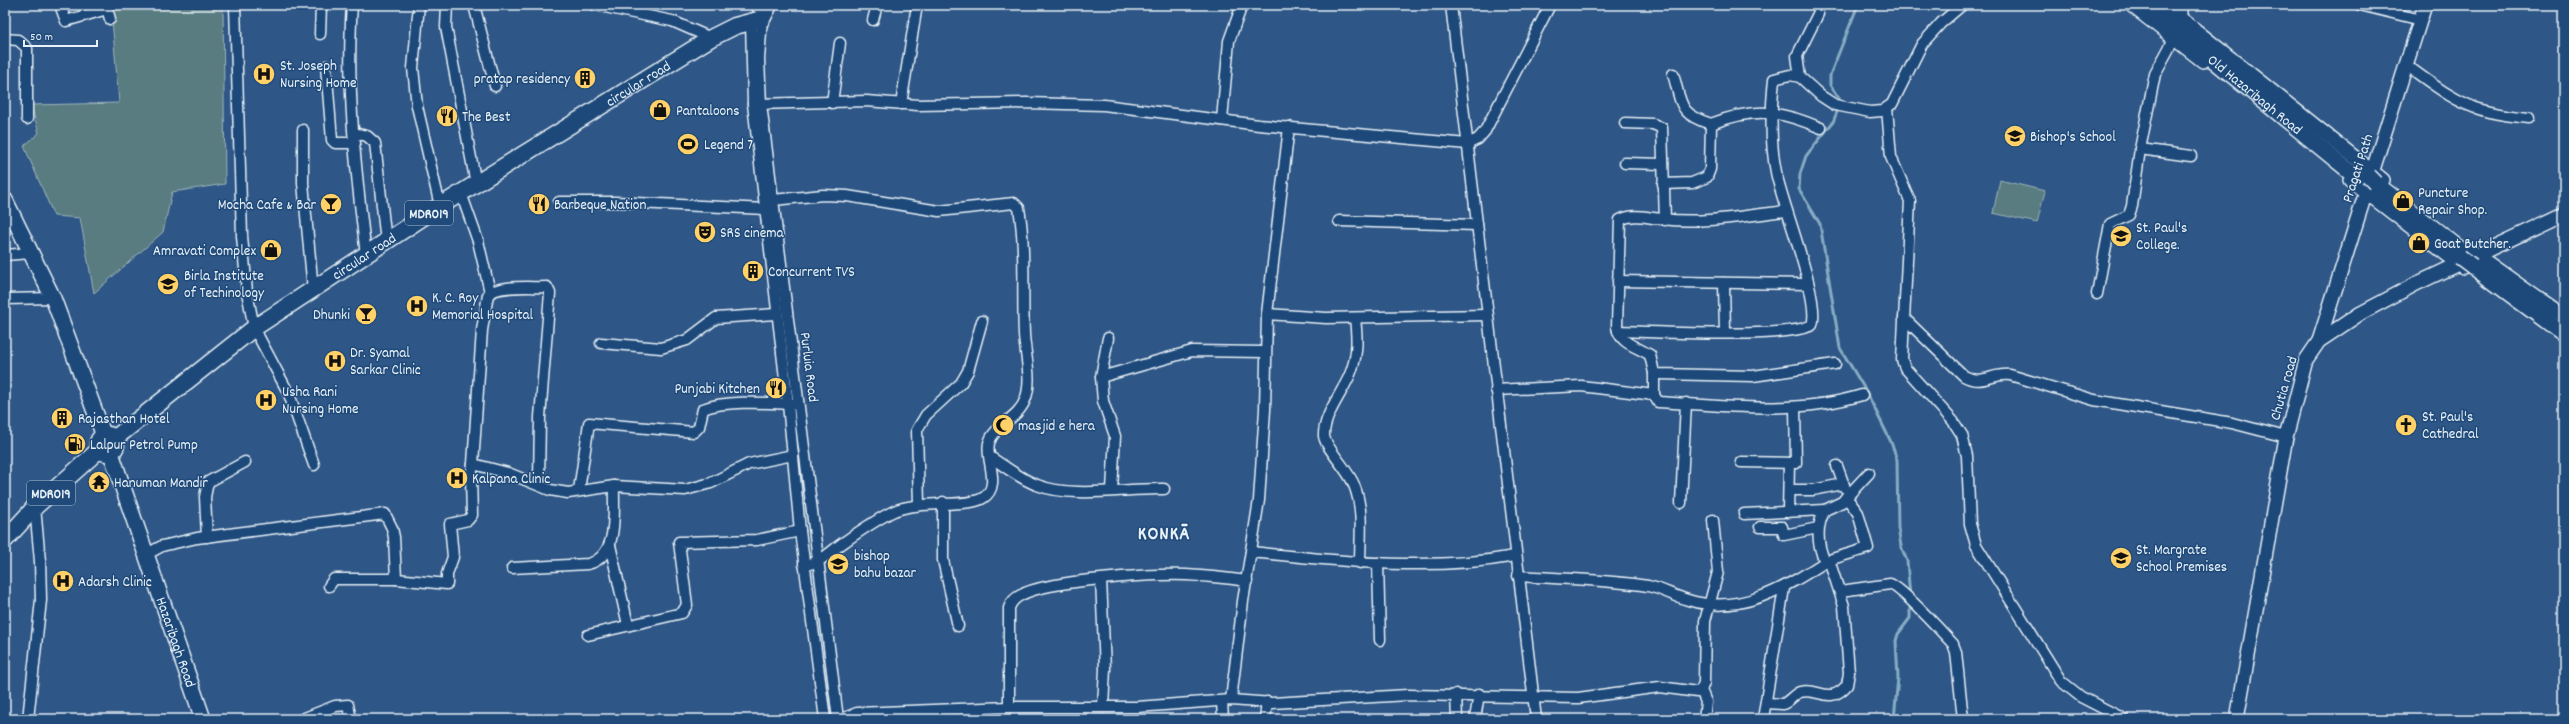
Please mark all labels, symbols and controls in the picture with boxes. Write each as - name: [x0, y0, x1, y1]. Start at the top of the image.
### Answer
- scale bar: [24, 22, 97, 48]
- text: 50 m: [30, 29, 53, 46]
- street label: Old Hazaribagh Road: [2202, 50, 2306, 141]
- place label: St. Joseph Nursing Home: [280, 56, 357, 95]
- street label: circular road: [602, 56, 676, 114]
- hospital icon: St. Joseph Nursing Home: [251, 61, 277, 87]
- building icon: pratap residency: [572, 65, 598, 91]
- place label: pratap residency: [474, 69, 571, 91]
- shop icon: Pantaloons: [647, 97, 673, 123]
- place label: Pantaloons: [676, 101, 740, 123]
- restaurant icon: The Best: [434, 103, 460, 129]
- place label: The Best: [462, 107, 511, 129]
- school or university icon: Bishop's School: [2002, 123, 2028, 149]
- place label: Bishop's School: [2030, 127, 2116, 149]
- sports icon: Legend 7: [675, 131, 701, 157]
- street label: Pragati Path: [2337, 131, 2380, 206]
- place label: Legend 7: [704, 135, 753, 157]
- place label: Puncture Repair Shop.: [2418, 183, 2487, 222]
- shop icon: Puncture Repair Shop.: [2390, 188, 2416, 214]
- bar icon: Mocha Cafe & Bar: [318, 191, 344, 217]
- restaurant icon: Barbeque Nation: [526, 191, 552, 217]
- place label: Mocha Cafe & Bar: [218, 195, 316, 217]
- place label: Barbeque Nation: [554, 195, 646, 217]
- road number: MDR019: [405, 201, 453, 225]
- place label: St. Paul's College.: [2136, 218, 2187, 257]
- theatre icon: SRS cinema: [692, 219, 718, 245]
- place label: SRS cinema: [720, 223, 785, 245]
- school or university icon: St. Paul's College.: [2108, 223, 2134, 249]
- street label: circular road: [328, 228, 401, 287]
- shop icon: Goat Butcher.: [2406, 230, 2432, 256]
- place label: Goat Butcher.: [2434, 234, 2511, 256]
- shop icon: Amravati Complex: [258, 237, 284, 263]
- place label: Amravati Complex: [153, 241, 256, 263]
- building icon: Concurrent TVS: [740, 258, 766, 284]
- place label: Concurrent TVS: [768, 262, 855, 284]
- place label: Birla Institute of Techinology: [184, 266, 265, 305]
- school or university icon: Birla Institute of Techinology: [155, 271, 181, 297]
- place label: K. C. Roy Memorial Hospital: [432, 288, 534, 327]
- hospital icon: K. C. Roy Memorial Hospital: [404, 293, 430, 319]
- bar icon: Dhunki: [353, 301, 379, 327]
- place label: Dhunki: [313, 305, 350, 327]
- street label: Purluia Road: [793, 331, 823, 403]
- place label: Dr. Syamal Sarkar Clinic: [350, 343, 421, 382]
- hospital icon: Dr. Syamal Sarkar Clinic: [322, 348, 348, 374]
- street label: Chutia road: [2265, 354, 2305, 423]
- restaurant icon: Punjabi Kitchen: [763, 375, 789, 401]
- place label: Punjabi Kitchen: [675, 379, 760, 401]
- place label: Usha Rani Nursing Home: [282, 382, 359, 421]
- hospital icon: Usha Rani Nursing Home: [253, 387, 279, 413]
- building icon: Rajasthan Hotel: [49, 405, 75, 431]
- place label: St. Paul's Cathedral: [2422, 407, 2479, 446]
- place label: Rajasthan Hotel: [78, 409, 170, 431]
- mosque icon: masjid e hera: [990, 412, 1016, 438]
- church icon: St. Paul's Cathedral: [2393, 412, 2419, 438]
- place label: masjid e hera: [1018, 416, 1096, 438]
- fuel station icon: Lalpur Petrol Pump: [62, 431, 88, 457]
- place label: Lalpur Petrol Pump: [90, 435, 198, 457]
- hospital icon: Kalpana Clinic: [444, 465, 470, 491]
- temple icon: Hanuman Mandir: [86, 469, 112, 495]
- place label: Kalpana Clinic: [472, 469, 550, 491]
- place label: Hanuman Mandir: [114, 473, 208, 495]
- road number: MDR019: [27, 481, 75, 505]
- district label: KONKĀ: [1138, 522, 1190, 549]
- place label: St. Margrate School Premises: [2136, 540, 2227, 579]
- school or university icon: St. Margrate School Premises: [2108, 545, 2134, 571]
- place label: bishop bahu bazar: [854, 546, 917, 585]
- school or university icon: bishop bahu bazar: [825, 551, 851, 577]
- hospital icon: Adarsh Clinic: [50, 568, 76, 594]
- place label: Adarsh Clinic: [78, 572, 152, 594]
- street label: Hazaribagh Road: [149, 594, 200, 691]

